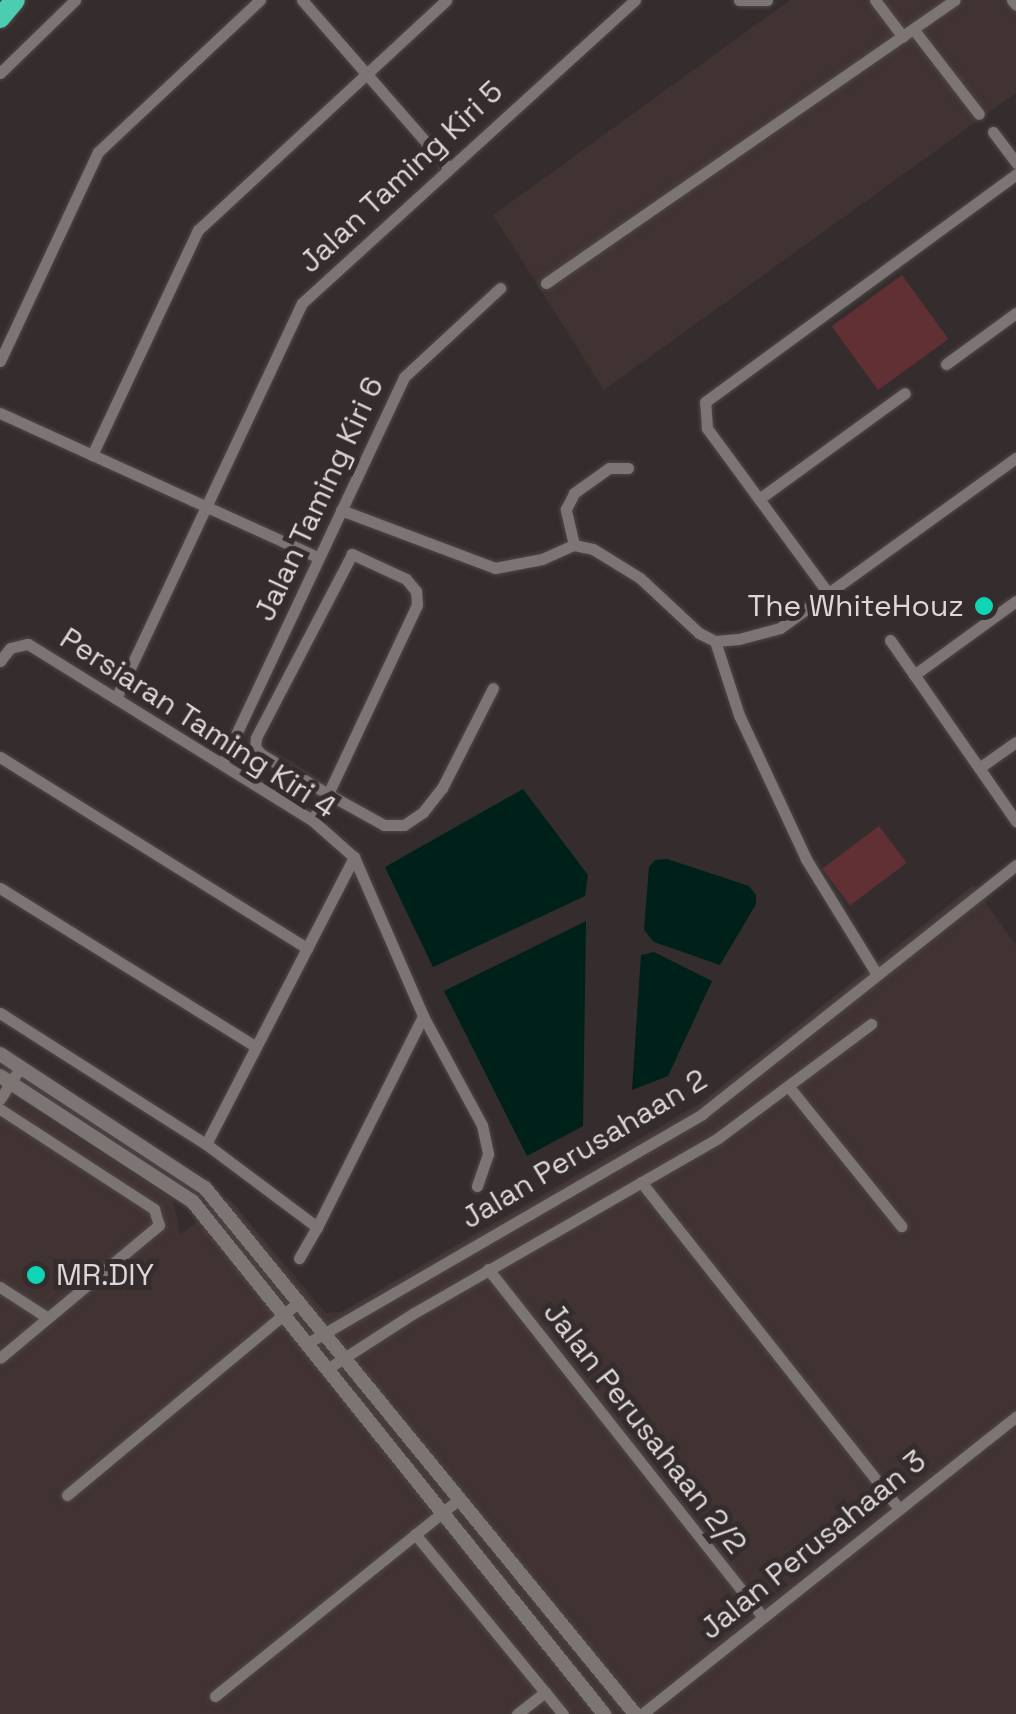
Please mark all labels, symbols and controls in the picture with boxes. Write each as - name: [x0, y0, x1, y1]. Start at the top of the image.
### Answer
- street label: Jalan Taming Kiri 5: [292, 73, 510, 281]
- street label: Jalan Taming Kiri 6: [246, 371, 392, 627]
- place label: The WhiteHouz: [747, 588, 964, 624]
- marker: The WhiteHouz: [973, 595, 995, 617]
- street label: Persiaran Taming Kiri 4: [53, 620, 343, 826]
- street label: Jalan Perusahaan 2: [455, 1061, 713, 1237]
- place label: MR.DIY: [56, 1257, 154, 1293]
- marker: MR.DIY: [25, 1264, 47, 1286]
- street label: Jalan Perusahaan 2/2: [536, 1295, 754, 1561]
- street label: Jalan Perusahaan 3: [693, 1443, 933, 1647]

